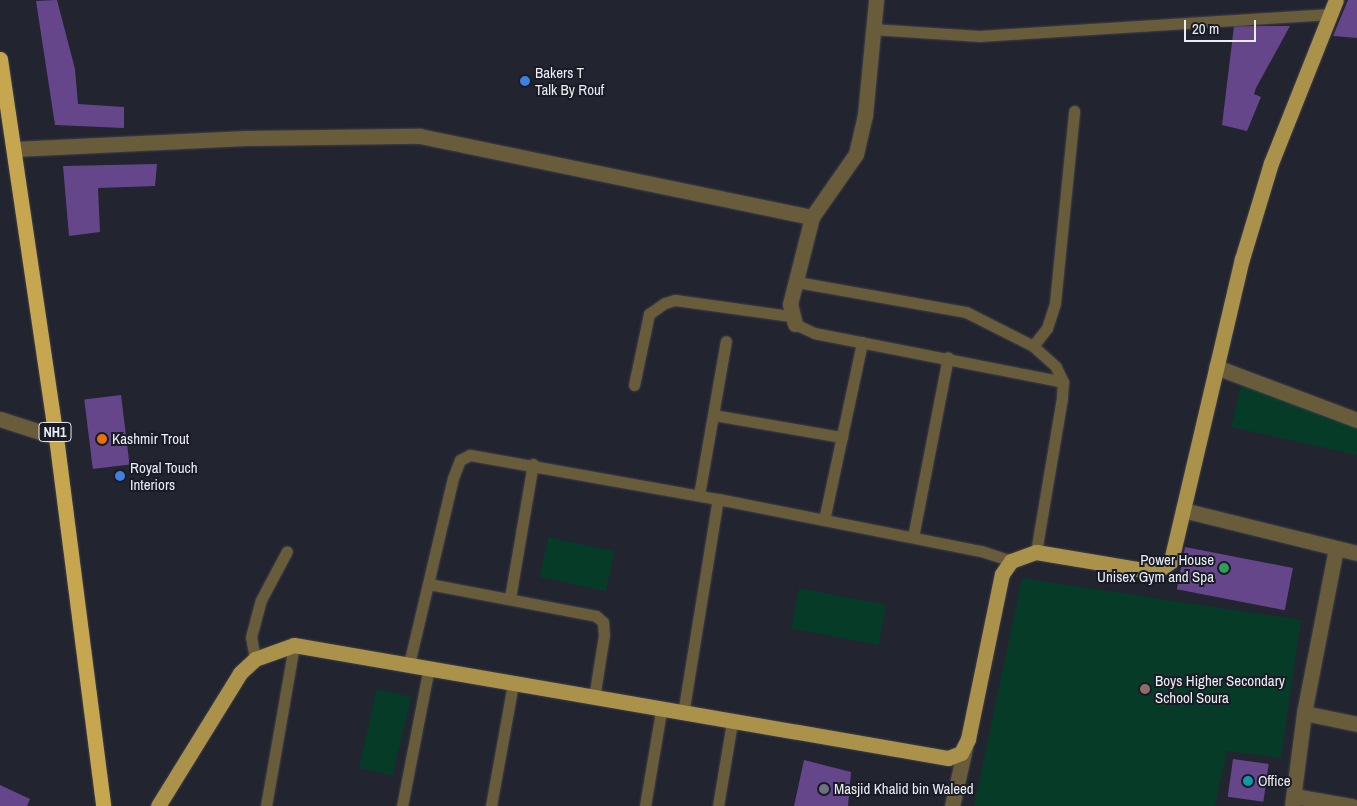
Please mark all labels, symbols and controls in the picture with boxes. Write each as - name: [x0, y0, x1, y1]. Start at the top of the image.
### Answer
- scale bar: [1187, 10, 1260, 42]
- text: 20 m: [1192, 18, 1219, 39]
- place label: Bakers T Talk By Rouf: [535, 63, 604, 98]
- marker: Bakers T Talk By Rouf: [519, 75, 531, 87]
- road number: NH1: [38, 421, 72, 444]
- place label: Kashmir Trout: [112, 430, 189, 448]
- marker: Kashmir Trout: [96, 433, 108, 445]
- place label: Royal Touch Interiors: [130, 458, 198, 493]
- marker: Royal Touch Interiors: [114, 470, 126, 482]
- place label: Power House Unisex Gym and Spa: [1097, 550, 1214, 585]
- marker: Power House Unisex Gym and Spa: [1218, 562, 1230, 574]
- place label: Boys Higher Secondary School Soura: [1155, 671, 1285, 706]
- marker: Boys Higher Secondary School Soura: [1139, 683, 1151, 695]
- place label: Office: [1258, 772, 1291, 790]
- marker: Office: [1242, 775, 1254, 787]
- place label: Masjid Khalid bin Waleed: [834, 780, 974, 798]
- marker: Masjid Khalid bin Waleed: [818, 783, 830, 795]

